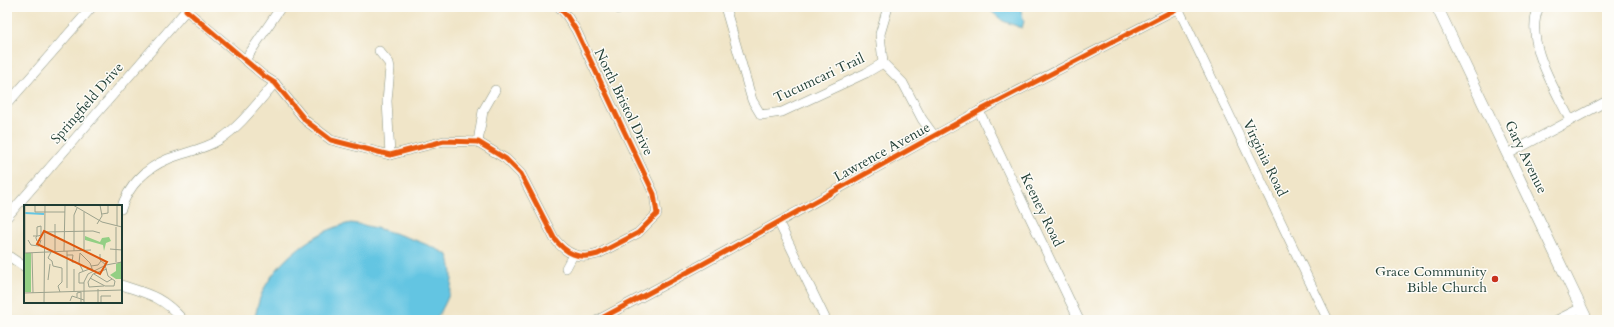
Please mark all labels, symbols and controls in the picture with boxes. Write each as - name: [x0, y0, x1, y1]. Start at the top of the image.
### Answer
- street label: North Bristol Drive: [590, 45, 658, 159]
- street label: Tucumcari Trail: [771, 48, 868, 107]
- street label: Springfield Drive: [46, 58, 128, 148]
- street label: Virginia Road: [1238, 116, 1292, 200]
- street label: Gary Avenue: [1500, 117, 1552, 197]
- street label: Lawrence Avenue: [831, 118, 933, 186]
- street label: Keeney Road: [1016, 170, 1068, 250]
- inset map: [24, 205, 122, 303]
- place label: Grace Community Bible Church: [1375, 262, 1488, 297]
- marker: Grace Community Bible Church: [1490, 274, 1500, 284]

